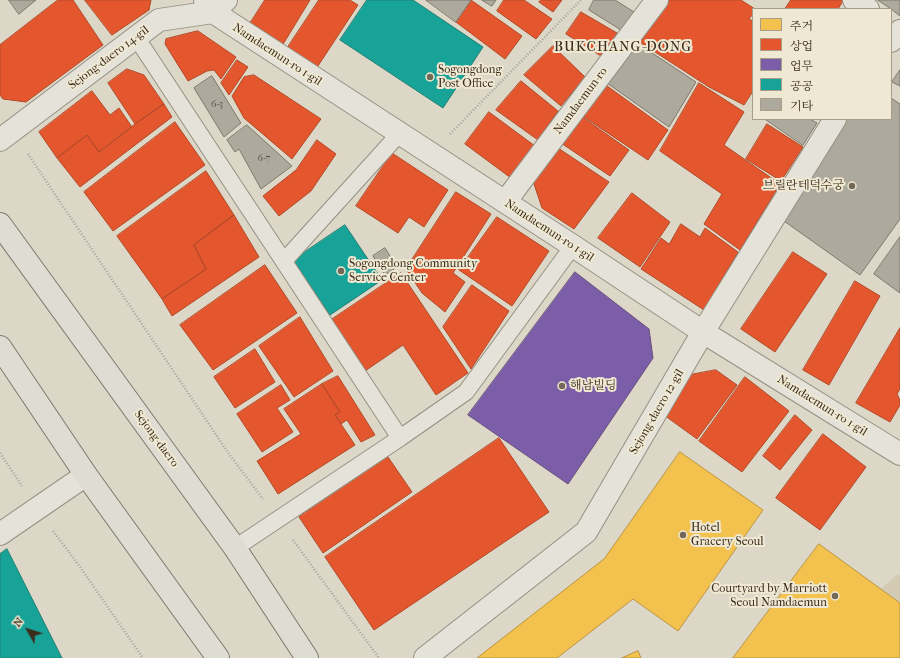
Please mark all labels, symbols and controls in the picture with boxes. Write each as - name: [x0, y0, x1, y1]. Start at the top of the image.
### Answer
- legend: [752, 8, 892, 120]
- text: 주거: [790, 19, 813, 33]
- street label: Namdaemun-ro 1-gil: [230, 21, 324, 89]
- street label: Sejong-daero 14-gil: [66, 23, 152, 93]
- text: 상업: [790, 39, 813, 53]
- district label: BUKCHANG-DONG: [554, 40, 692, 56]
- text: 업무: [790, 59, 813, 73]
- place label: Sogongdong Post Office: [438, 63, 502, 91]
- street label: Namdaemun-ro: [551, 65, 611, 137]
- marker: Sogongdong Post Office: [425, 72, 435, 82]
- text: 공공: [790, 79, 813, 93]
- house number: 6-3: [211, 99, 223, 111]
- text: 기타: [790, 99, 813, 113]
- house number: 6-7: [258, 153, 270, 165]
- place label: 브릴란테덕수궁: [763, 179, 844, 193]
- marker: 브릴란테덕수궁: [847, 181, 857, 191]
- street label: Namdaemun-ro 1-gil: [502, 197, 596, 265]
- place label: Sogongdong Community Service Center: [349, 257, 477, 285]
- marker: Sogongdong Community Service Center: [336, 266, 346, 276]
- street label: Sejong-daero 12-gil: [627, 367, 687, 457]
- street label: Namdaemun-ro 1-gil: [774, 372, 870, 440]
- place label: 해남빌딩: [570, 379, 616, 393]
- marker: 해남빌딩: [557, 381, 567, 391]
- street label: Sejong-daero: [131, 408, 181, 470]
- place label: Hotel Gracery Seoul: [691, 521, 764, 549]
- marker: Hotel Gracery Seoul: [678, 530, 688, 540]
- place label: Courtyard by Marriott Seoul Namdaemun: [711, 582, 827, 610]
- marker: Courtyard by Marriott Seoul Namdaemun: [830, 591, 840, 601]
- north arrow: [8, 610, 48, 650]
- text: N: [11, 615, 26, 629]

